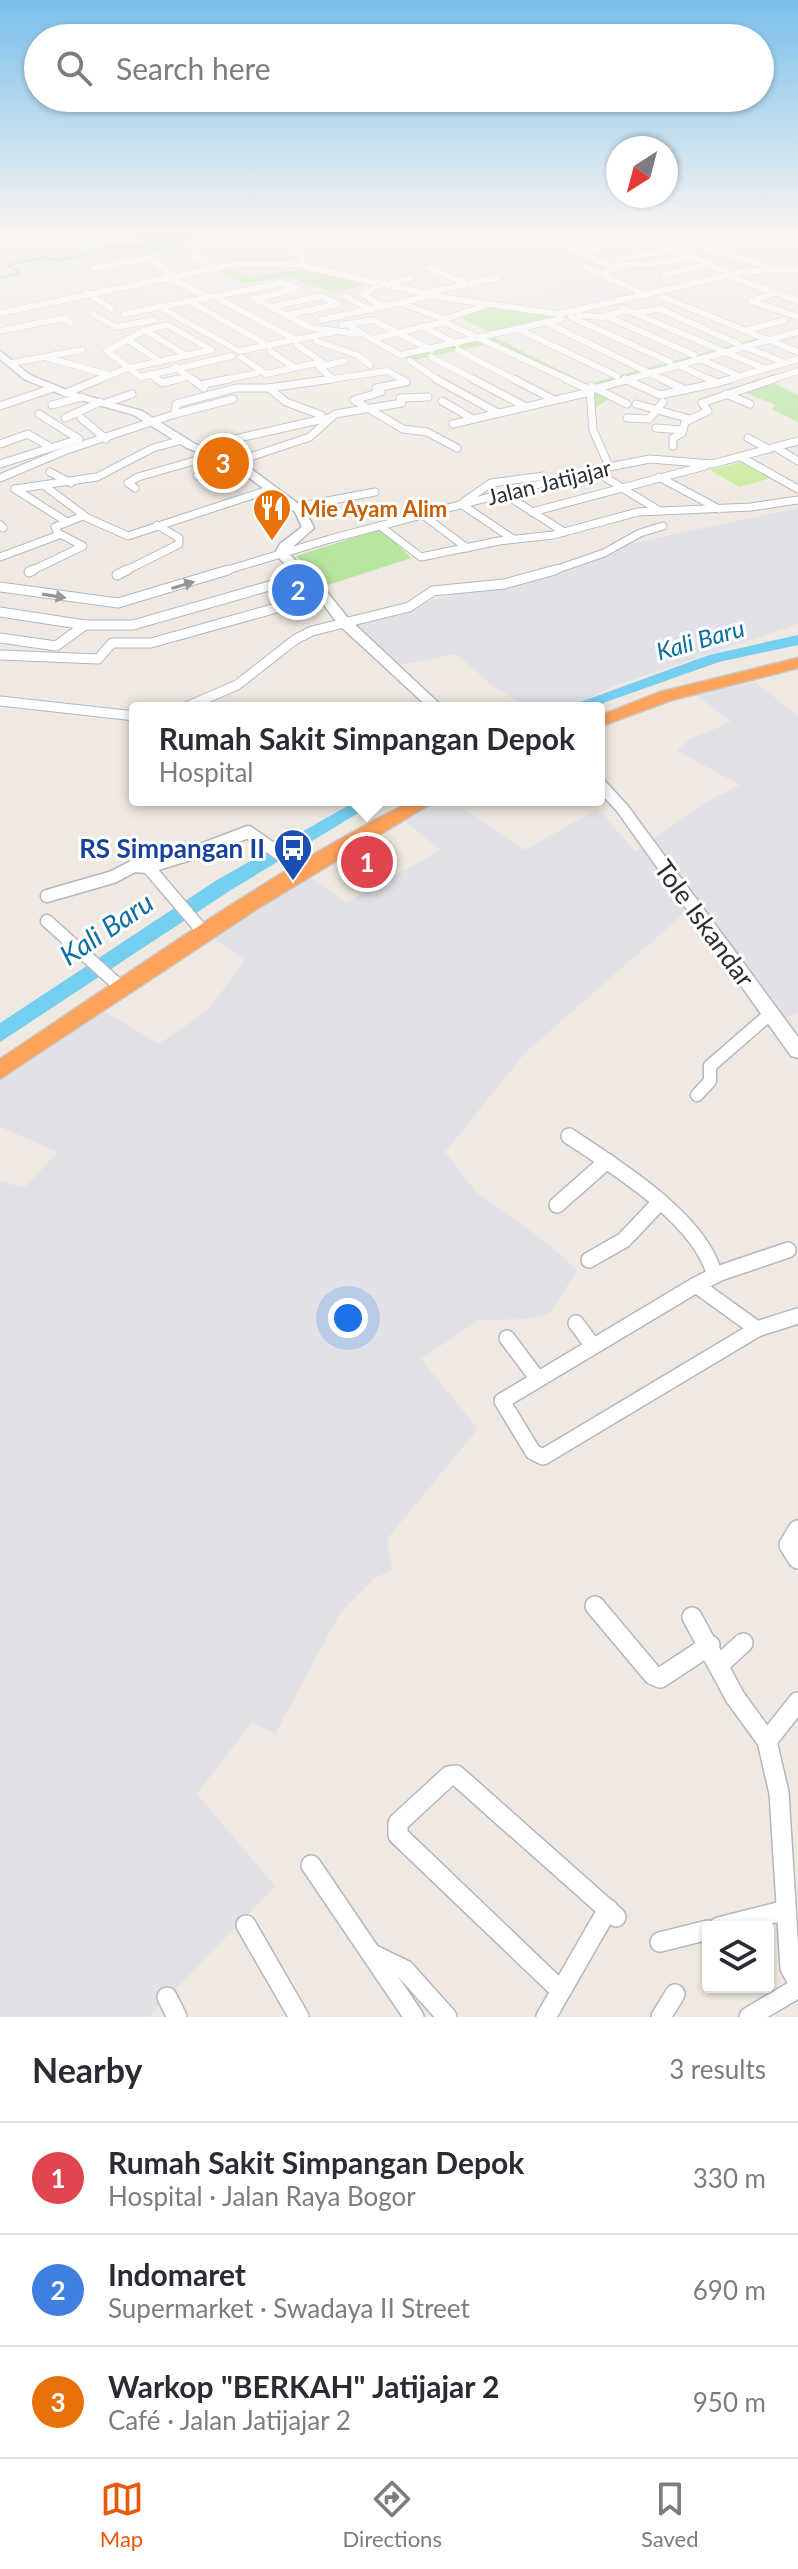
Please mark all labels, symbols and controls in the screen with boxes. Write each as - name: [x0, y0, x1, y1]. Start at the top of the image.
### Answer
- search box: [24, 24, 774, 112]
- icon: search: [52, 46, 96, 90]
- text: Search here: [116, 50, 271, 86]
- north arrow: [606, 136, 678, 208]
- pin: 3: [197, 433, 249, 493]
- street label: Jalan Jatijajar: [484, 454, 614, 510]
- restaurant icon: Mie Ayam Alim: [251, 487, 293, 542]
- place label: Mie Ayam Alim: [300, 495, 447, 522]
- pin: 2: [272, 560, 324, 620]
- one-way arrow: [172, 578, 196, 591]
- one-way arrow: [42, 590, 67, 603]
- water label: Kali Baru: [653, 613, 747, 665]
- popup: [129, 702, 605, 806]
- text: Rumah Sakit Simpangan Depok: [159, 720, 575, 756]
- text: Hospital: [159, 756, 253, 788]
- bus stop icon: RS Simpangan II: [272, 827, 314, 882]
- place label: RS Simpangan II: [79, 832, 265, 864]
- pin: 1: [341, 832, 393, 892]
- street label: Tole Iskandar: [648, 853, 762, 993]
- water label: Kali Baru: [53, 884, 159, 972]
- your location: [328, 1298, 368, 1338]
- map controls: [702, 1921, 774, 1993]
- button: layers: [702, 1921, 774, 1993]
- text: Nearby: [32, 2049, 143, 2090]
- text: 3 results: [669, 2053, 766, 2085]
- text: Rumah Sakit Simpangan Depok: [108, 2144, 524, 2180]
- text: 1: [50, 2162, 66, 2194]
- text: 330 m: [693, 2162, 766, 2194]
- text: Hospital · Jalan Raya Bogor: [108, 2180, 416, 2212]
- text: Indomaret: [108, 2256, 246, 2292]
- text: 2: [50, 2274, 66, 2306]
- text: 690 m: [693, 2274, 766, 2306]
- text: Supermarket · Swadaya II Street: [108, 2292, 470, 2324]
- text: Warkop "BERKAH" Jatijajar 2: [108, 2368, 500, 2404]
- text: 3: [50, 2386, 66, 2418]
- text: 950 m: [693, 2386, 766, 2418]
- text: Café · Jalan Jatijajar 2: [108, 2404, 351, 2436]
- tab: Map: [100, 2477, 144, 2552]
- tab: Directions: [343, 2477, 442, 2552]
- tab: Saved: [641, 2477, 698, 2552]

